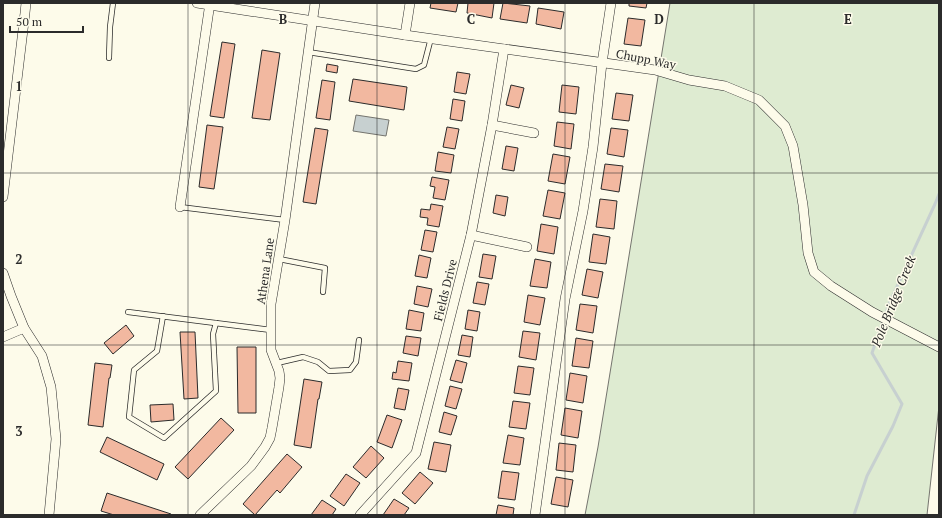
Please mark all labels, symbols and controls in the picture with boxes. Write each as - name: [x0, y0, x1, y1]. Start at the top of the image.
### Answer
- scale bar: [10, 8, 83, 34]
- text: B: [279, 10, 287, 28]
- text: C: [467, 10, 475, 28]
- text: D: [654, 10, 664, 28]
- text: E: [844, 10, 852, 28]
- text: 50 m: [16, 14, 43, 29]
- street label: Chupp Way: [615, 46, 678, 72]
- text: 1: [15, 77, 23, 95]
- street label: Athena Lane: [253, 237, 277, 305]
- text: 2: [15, 250, 23, 268]
- water label: Pole Bridge Creek: [866, 252, 920, 350]
- street label: Fields Drive: [430, 258, 460, 322]
- text: 3: [15, 422, 23, 440]

